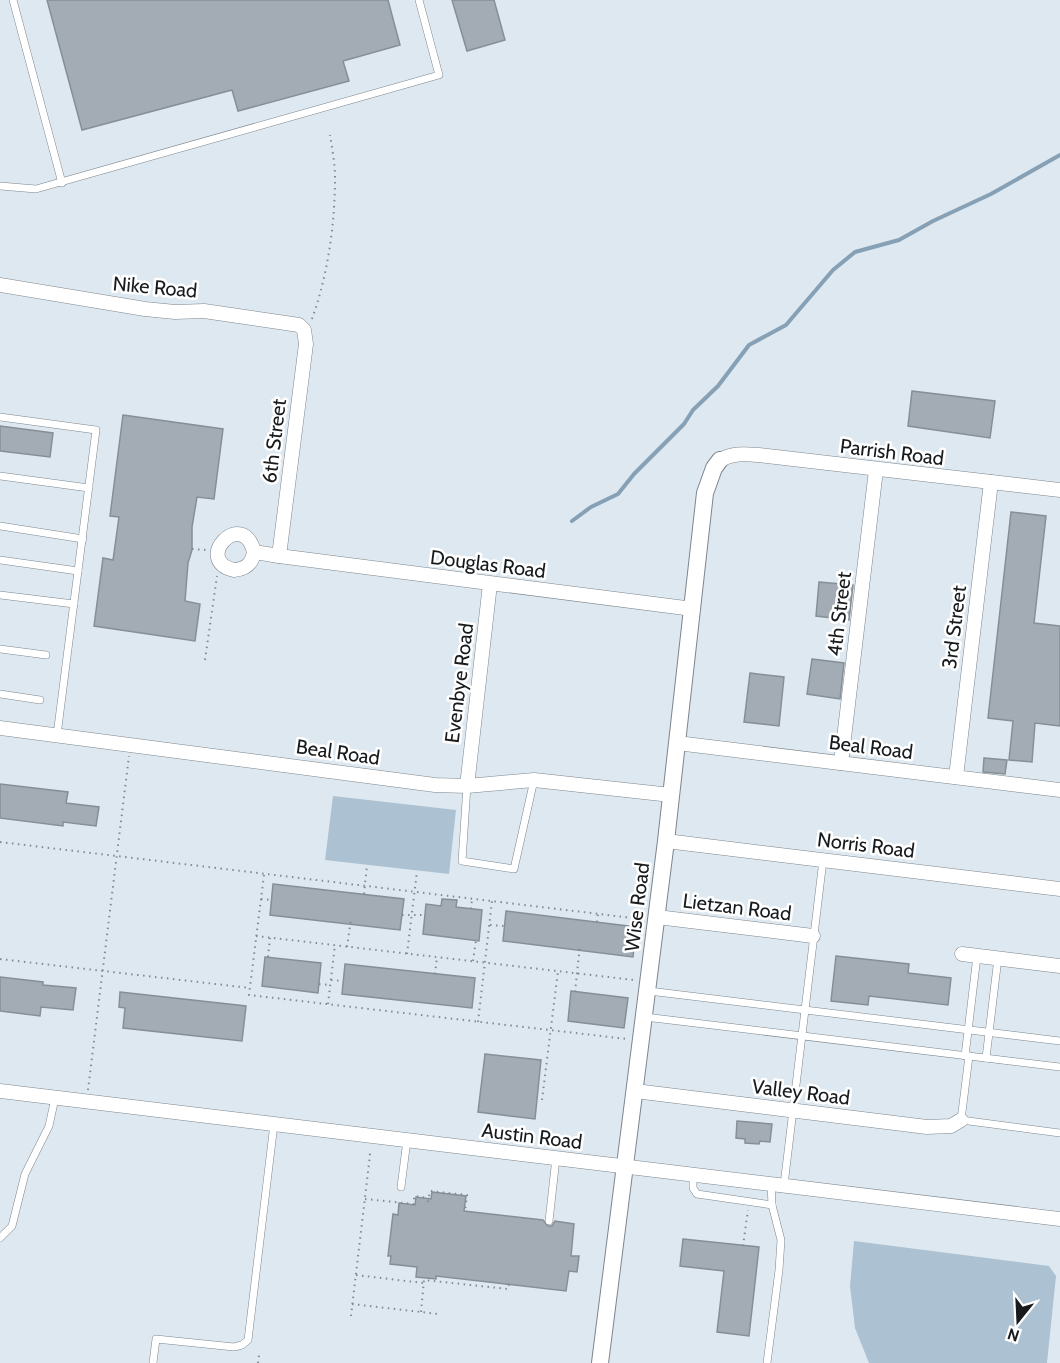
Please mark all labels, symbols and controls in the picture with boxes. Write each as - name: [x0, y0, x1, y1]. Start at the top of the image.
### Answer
- street label: Nike Road: [112, 271, 198, 303]
- street label: 6th Street: [257, 397, 291, 485]
- street label: Parrish Road: [839, 434, 945, 470]
- street label: Douglas Road: [429, 545, 547, 583]
- street label: 4th Street: [822, 570, 856, 658]
- street label: 3rd Street: [937, 584, 971, 670]
- street label: Evenbye Road: [440, 622, 478, 744]
- street label: Beal Road: [828, 730, 914, 764]
- street label: Beal Road: [295, 734, 381, 770]
- street label: Norris Road: [816, 827, 916, 863]
- street label: Wise Road: [620, 861, 654, 953]
- street label: Lietzan Road: [681, 888, 793, 926]
- street label: Valley Road: [751, 1074, 851, 1110]
- street label: Austin Road: [480, 1118, 584, 1154]
- north arrow: [988, 1291, 1048, 1351]
- text: N: [1005, 1324, 1022, 1346]

